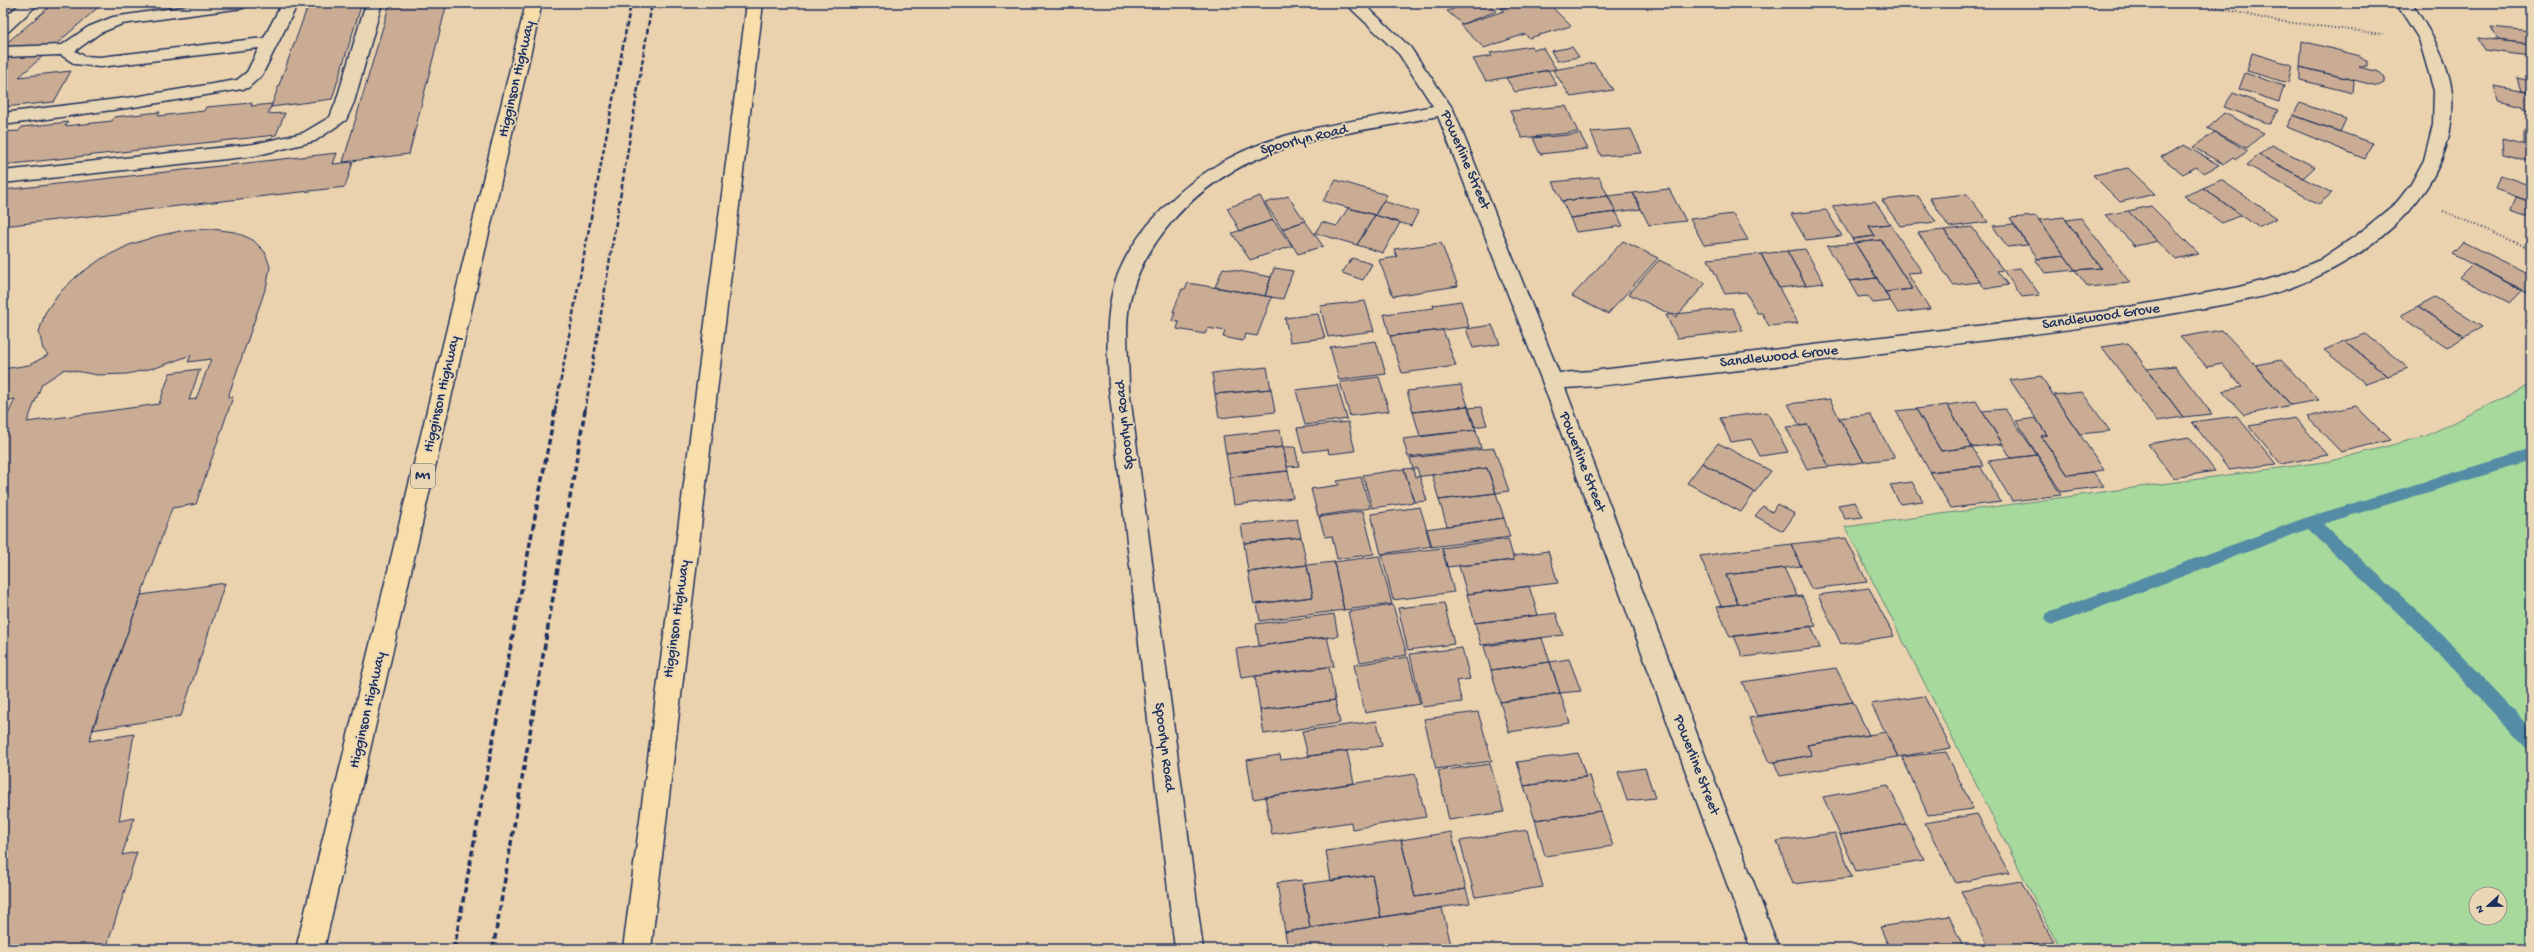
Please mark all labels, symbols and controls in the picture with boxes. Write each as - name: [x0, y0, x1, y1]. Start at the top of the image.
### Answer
- street label: Higginson Highway: [495, 18, 539, 139]
- street label: Powerline Street: [1436, 107, 1495, 214]
- street label: Spoorlyn Road: [1258, 120, 1351, 160]
- street label: Sandlewood Grove: [2041, 300, 2161, 334]
- street label: Higginson Highway: [420, 333, 464, 454]
- street label: Sandlewood Grove: [1719, 342, 1839, 372]
- street label: Spoorlyn Road: [1111, 378, 1139, 470]
- street label: Powerline Street: [1554, 408, 1610, 516]
- road number: M1: [411, 464, 435, 488]
- street label: Higginson Highway: [660, 558, 694, 679]
- street label: Higginson Highway: [346, 649, 390, 770]
- street label: Spoorlyn Road: [1150, 702, 1179, 794]
- street label: Powerline Street: [1668, 711, 1724, 819]
- north arrow: [2468, 886, 2508, 926]
- text: N: [2474, 903, 2487, 915]

